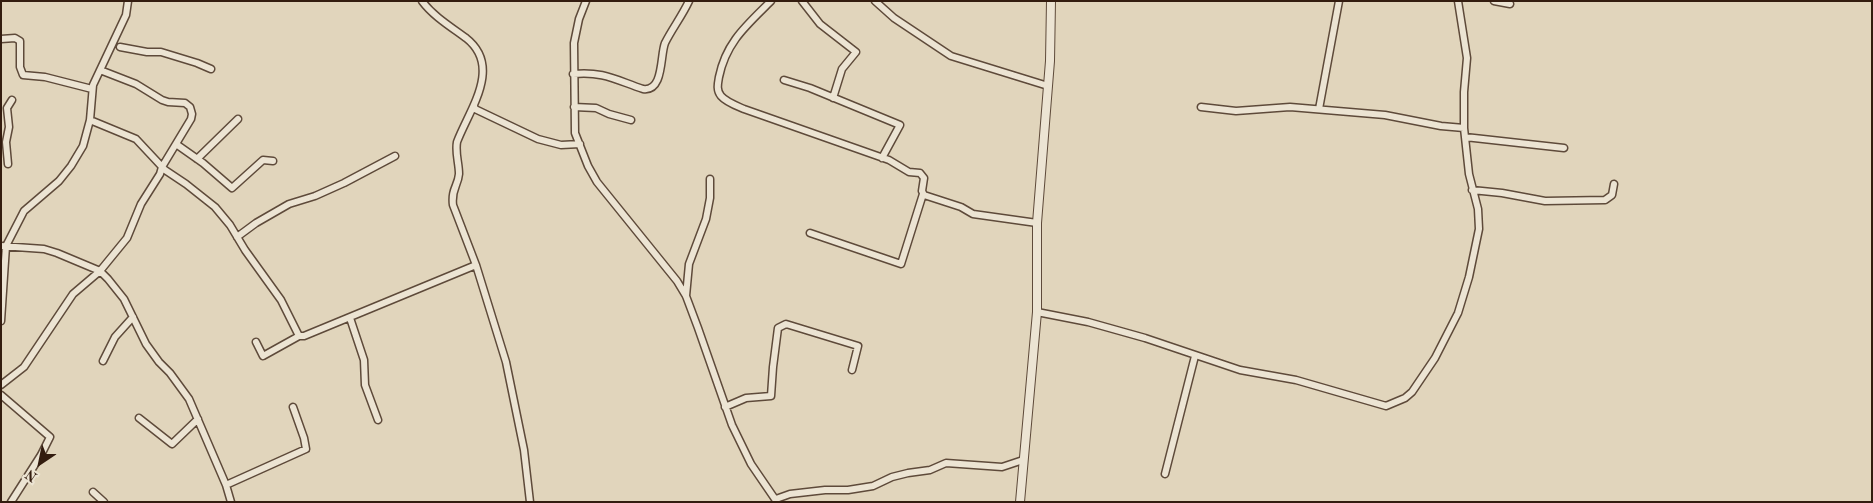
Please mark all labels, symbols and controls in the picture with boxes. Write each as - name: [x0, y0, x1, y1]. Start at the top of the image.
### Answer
- north arrow: [15, 438, 65, 488]
- text: N: [23, 467, 40, 484]

